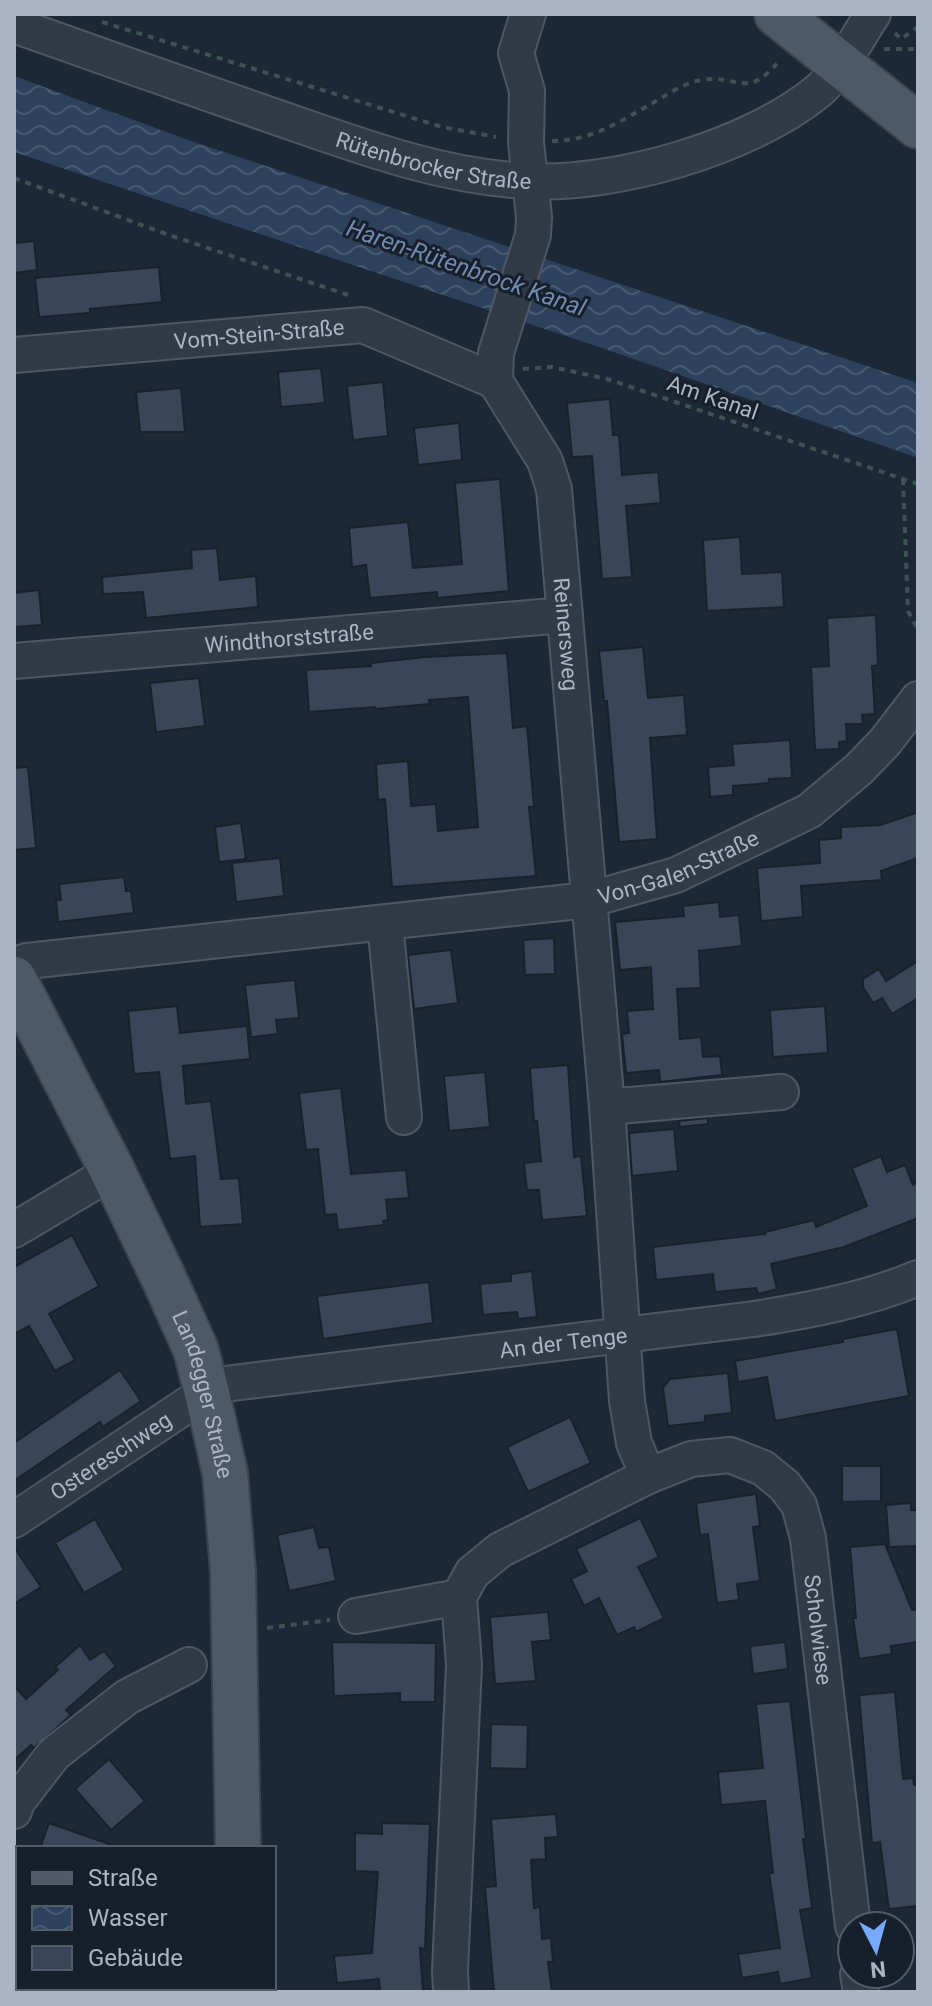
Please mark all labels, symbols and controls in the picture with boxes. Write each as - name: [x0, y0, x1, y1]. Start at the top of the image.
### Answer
- street label: Rütenbrocker Straße: [333, 127, 532, 194]
- water label: Haren-Rütenbrock Kanal: [343, 214, 589, 322]
- street label: Vom-Stein-Straße: [173, 315, 345, 354]
- street label: Am Kanal: [664, 370, 762, 425]
- street label: Reinersweg: [549, 576, 583, 692]
- street label: Windthorststraße: [203, 619, 375, 658]
- street label: Von-Galen-Straße: [595, 825, 763, 910]
- street label: Landegger Straße: [167, 1307, 238, 1481]
- street label: An der Tenge: [498, 1323, 629, 1363]
- street label: Ostereschweg: [46, 1407, 176, 1505]
- street label: Scholwiese: [799, 1573, 837, 1686]
- legend: [16, 1846, 276, 1990]
- text: Straße: [88, 1864, 158, 1892]
- text: Wasser: [88, 1904, 168, 1932]
- north arrow: [836, 1910, 916, 1990]
- text: Gebäude: [88, 1944, 183, 1972]
- text: N: [869, 1956, 887, 1983]

